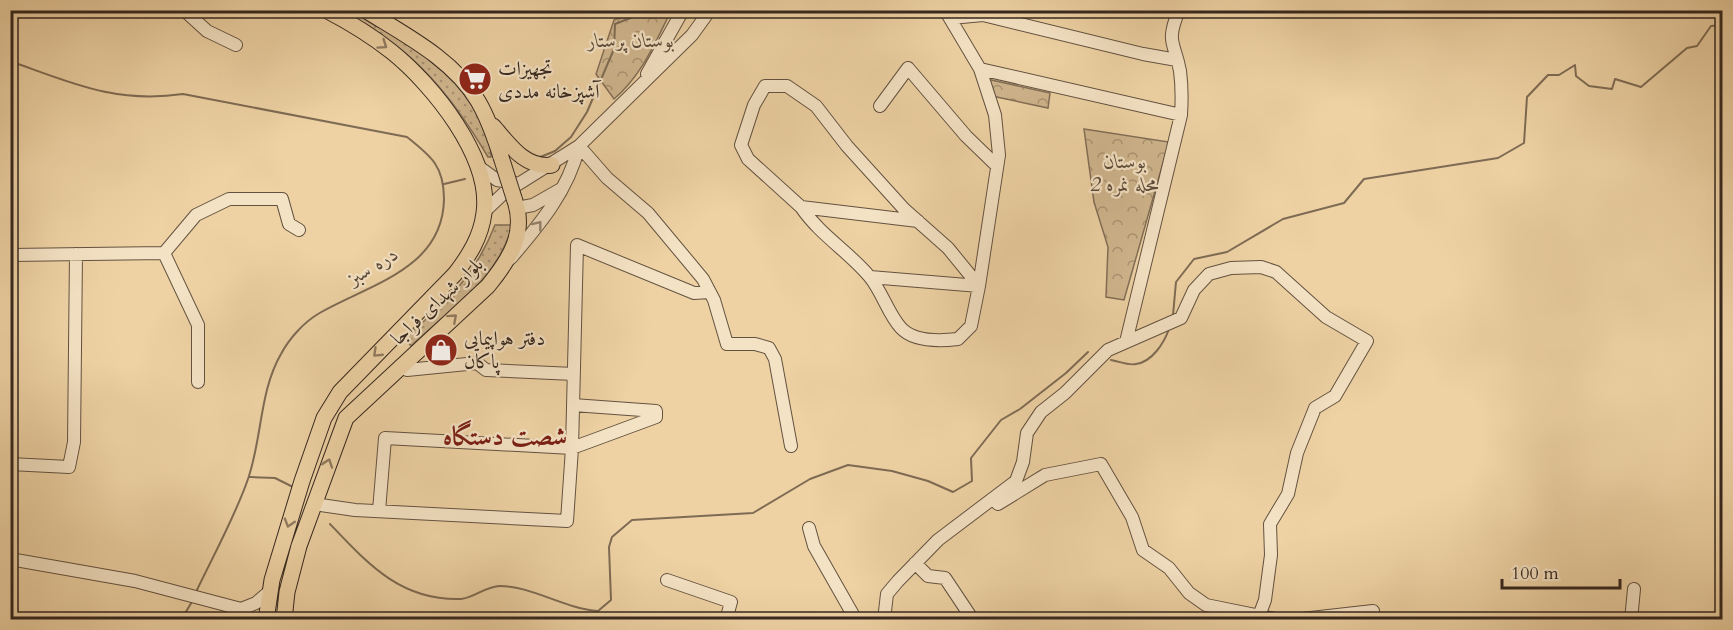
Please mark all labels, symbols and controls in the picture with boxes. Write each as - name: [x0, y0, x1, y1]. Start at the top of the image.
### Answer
- park label: بوستان پرستار: [586, 27, 675, 54]
- one-way arrow: [376, 38, 387, 49]
- place label: تجهیزات آشپزخانه مددی: [498, 55, 602, 105]
- supermarket icon: تجهیزات آشپزخانه مددی: [457, 61, 493, 97]
- park label: بوستان محله نمره 2: [1090, 148, 1159, 198]
- one-way arrow: [531, 221, 542, 232]
- water label: دره سبز: [340, 239, 404, 294]
- street label: بلوار شهدای فراجا: [385, 251, 489, 351]
- one-way arrow: [446, 314, 457, 325]
- place label: دفتر هواپیمایی پاکان: [464, 325, 545, 376]
- shop icon: دفتر هواپیمایی پاکان: [423, 332, 459, 368]
- one-way arrow: [373, 346, 384, 357]
- district label: شصت دستگاه: [443, 419, 567, 454]
- one-way arrow: [320, 458, 333, 468]
- one-way arrow: [284, 517, 296, 528]
- scale bar: [1502, 552, 1620, 590]
- text: 100 m: [1511, 561, 1559, 586]

